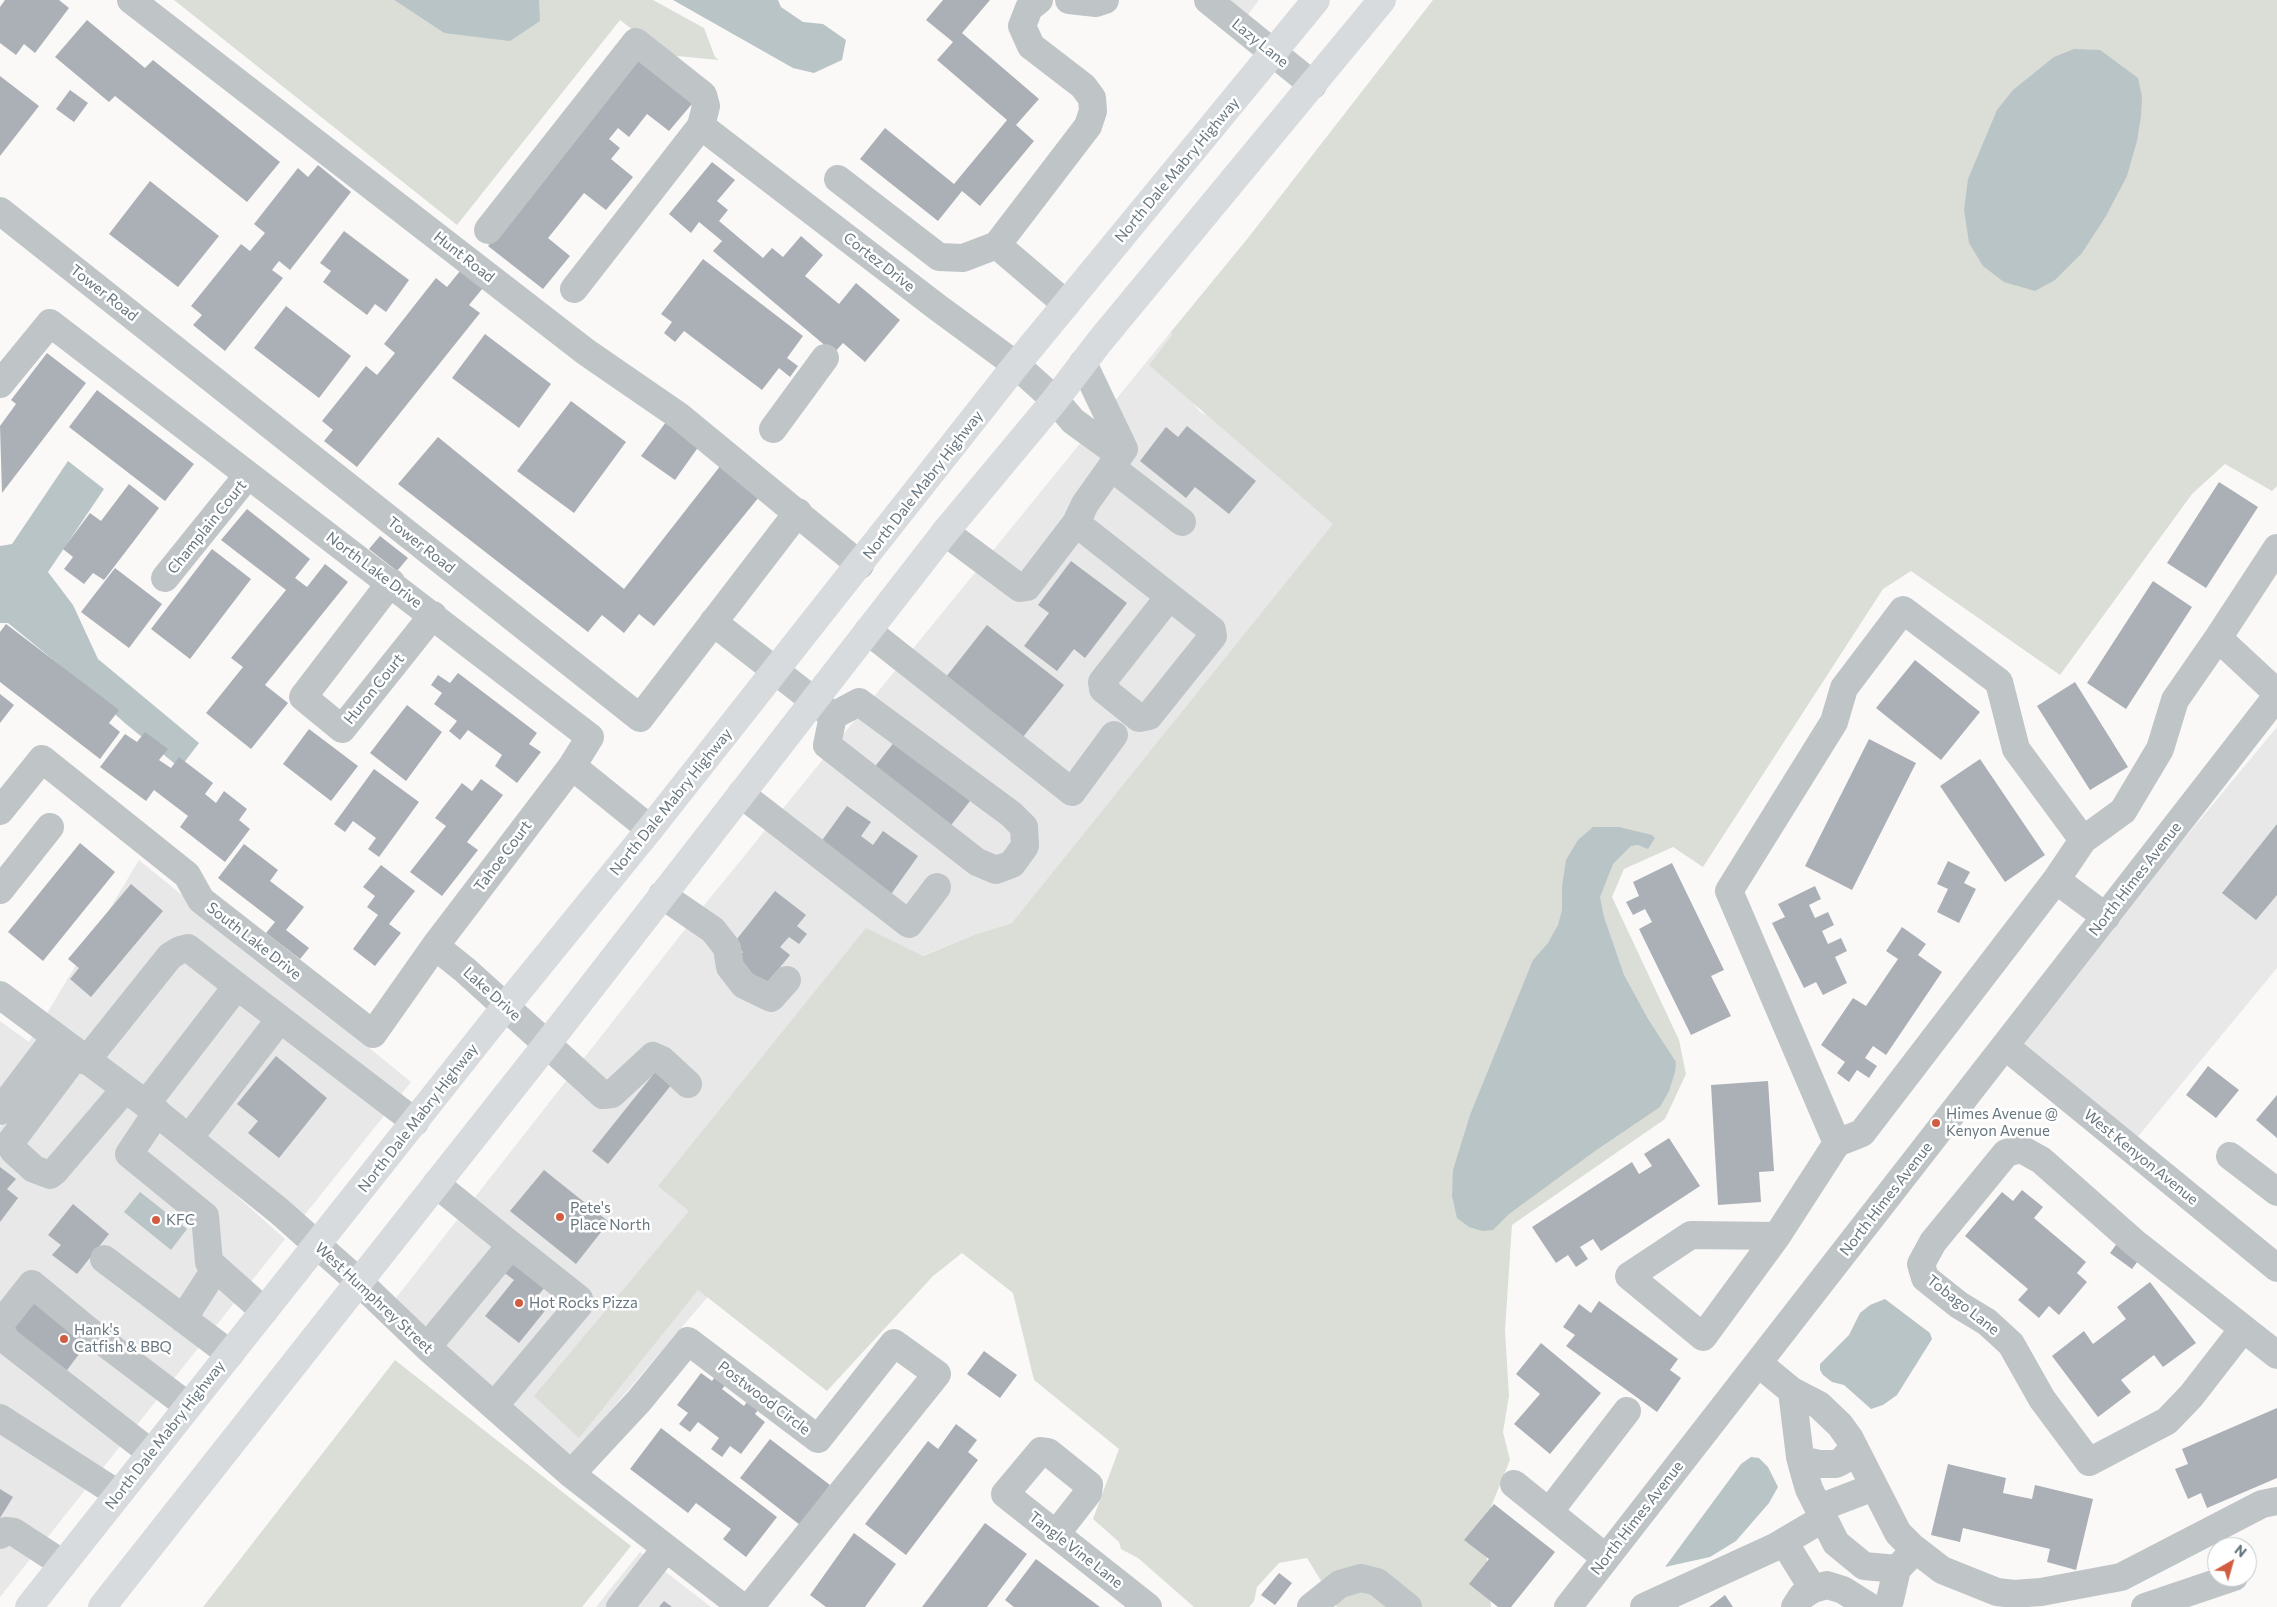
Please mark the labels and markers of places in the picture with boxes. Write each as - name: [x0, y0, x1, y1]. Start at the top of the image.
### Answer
- place label: Himes Avenue @ Kenyon Avenue: [1946, 1105, 2058, 1140]
- marker: Himes Avenue @ Kenyon Avenue: [1930, 1117, 1942, 1129]
- place label: Pete's Place North: [570, 1199, 650, 1234]
- place label: KFC: [166, 1211, 195, 1229]
- marker: Pete's Place North: [554, 1211, 566, 1223]
- marker: KFC: [150, 1214, 162, 1226]
- place label: Hot Rocks Pizza: [529, 1294, 638, 1312]
- marker: Hot Rocks Pizza: [513, 1297, 525, 1309]
- place label: Hank's Catfish & BBQ: [74, 1321, 172, 1356]
- marker: Hank's Catfish & BBQ: [58, 1333, 70, 1345]

